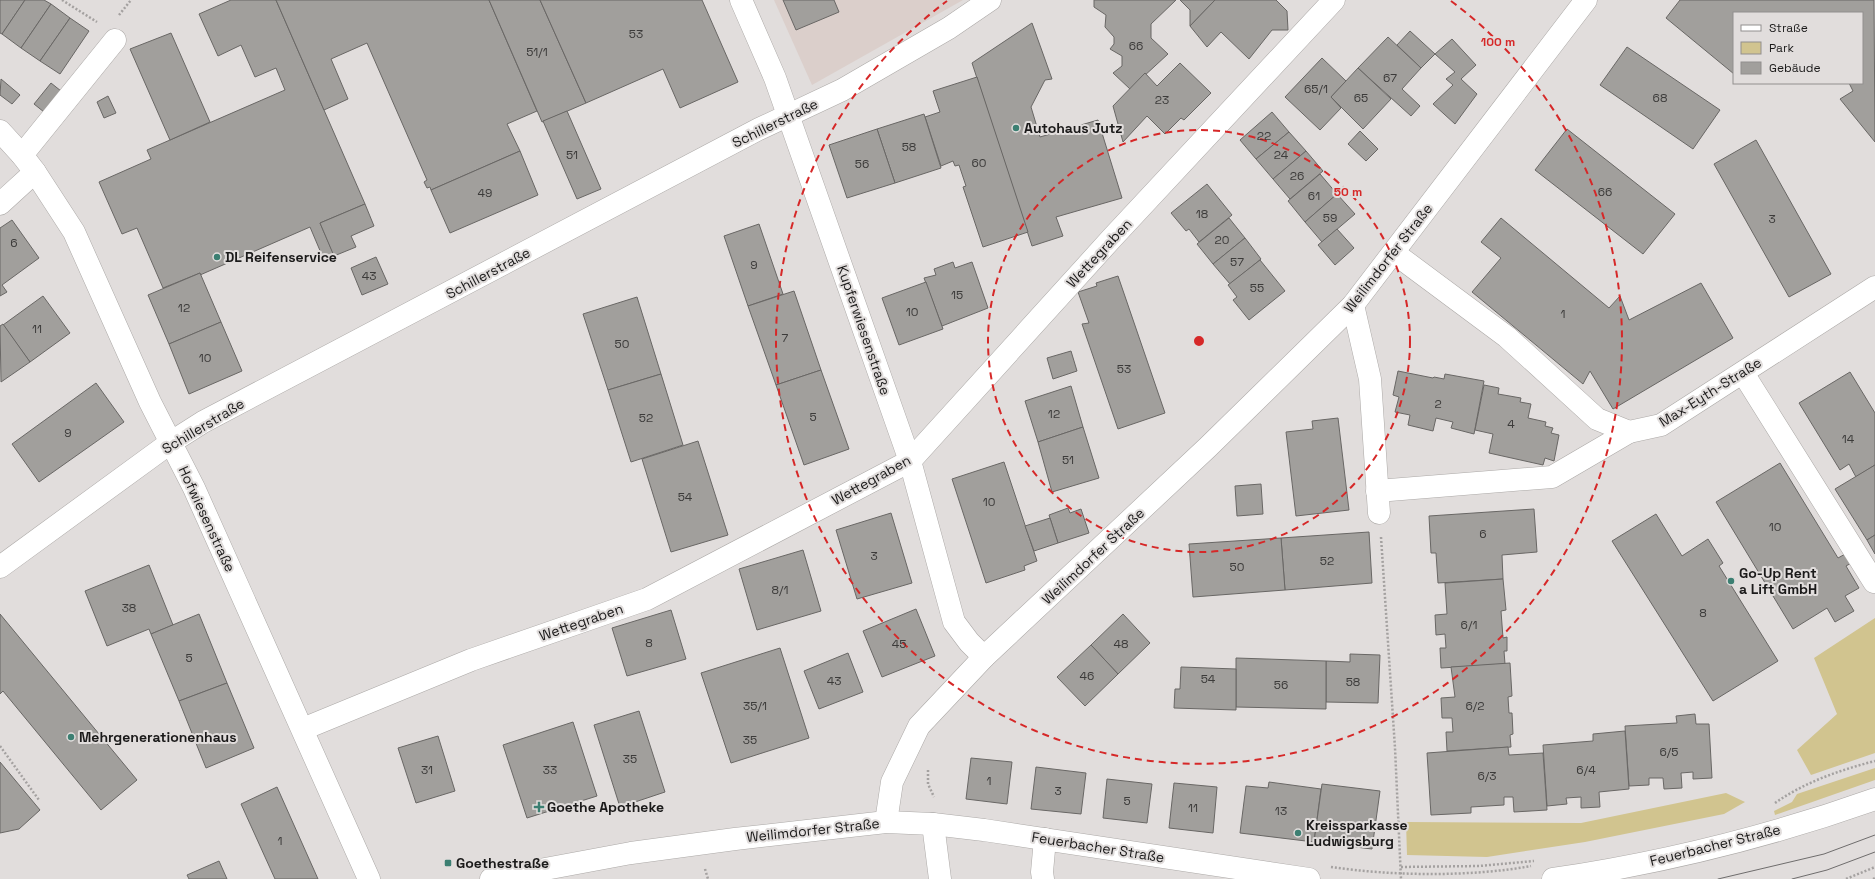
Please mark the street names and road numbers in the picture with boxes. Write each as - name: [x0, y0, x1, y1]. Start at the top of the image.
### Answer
- street label: Schillerstraße: [729, 95, 821, 151]
- street label: Weilimdorfer Straße: [1340, 200, 1436, 316]
- street label: Wettegraben: [1063, 215, 1135, 291]
- street label: Schillerstraße: [443, 243, 533, 303]
- street label: Kupferwiesenstraße: [833, 263, 895, 397]
- street label: Max-Eyth-Straße: [1655, 353, 1765, 431]
- street label: Schillerstraße: [158, 394, 248, 458]
- street label: Wettegraben: [828, 451, 914, 509]
- street label: Hofwiesenstraße: [175, 463, 239, 575]
- street label: Weilimdorfer Straße: [1038, 504, 1148, 608]
- street label: Wettegraben: [537, 599, 625, 645]
- street label: Weilimdorfer Straße: [746, 814, 880, 846]
- street label: Feuerbacher Straße: [1648, 820, 1782, 870]
- street label: Feuerbacher Straße: [1030, 828, 1166, 866]

